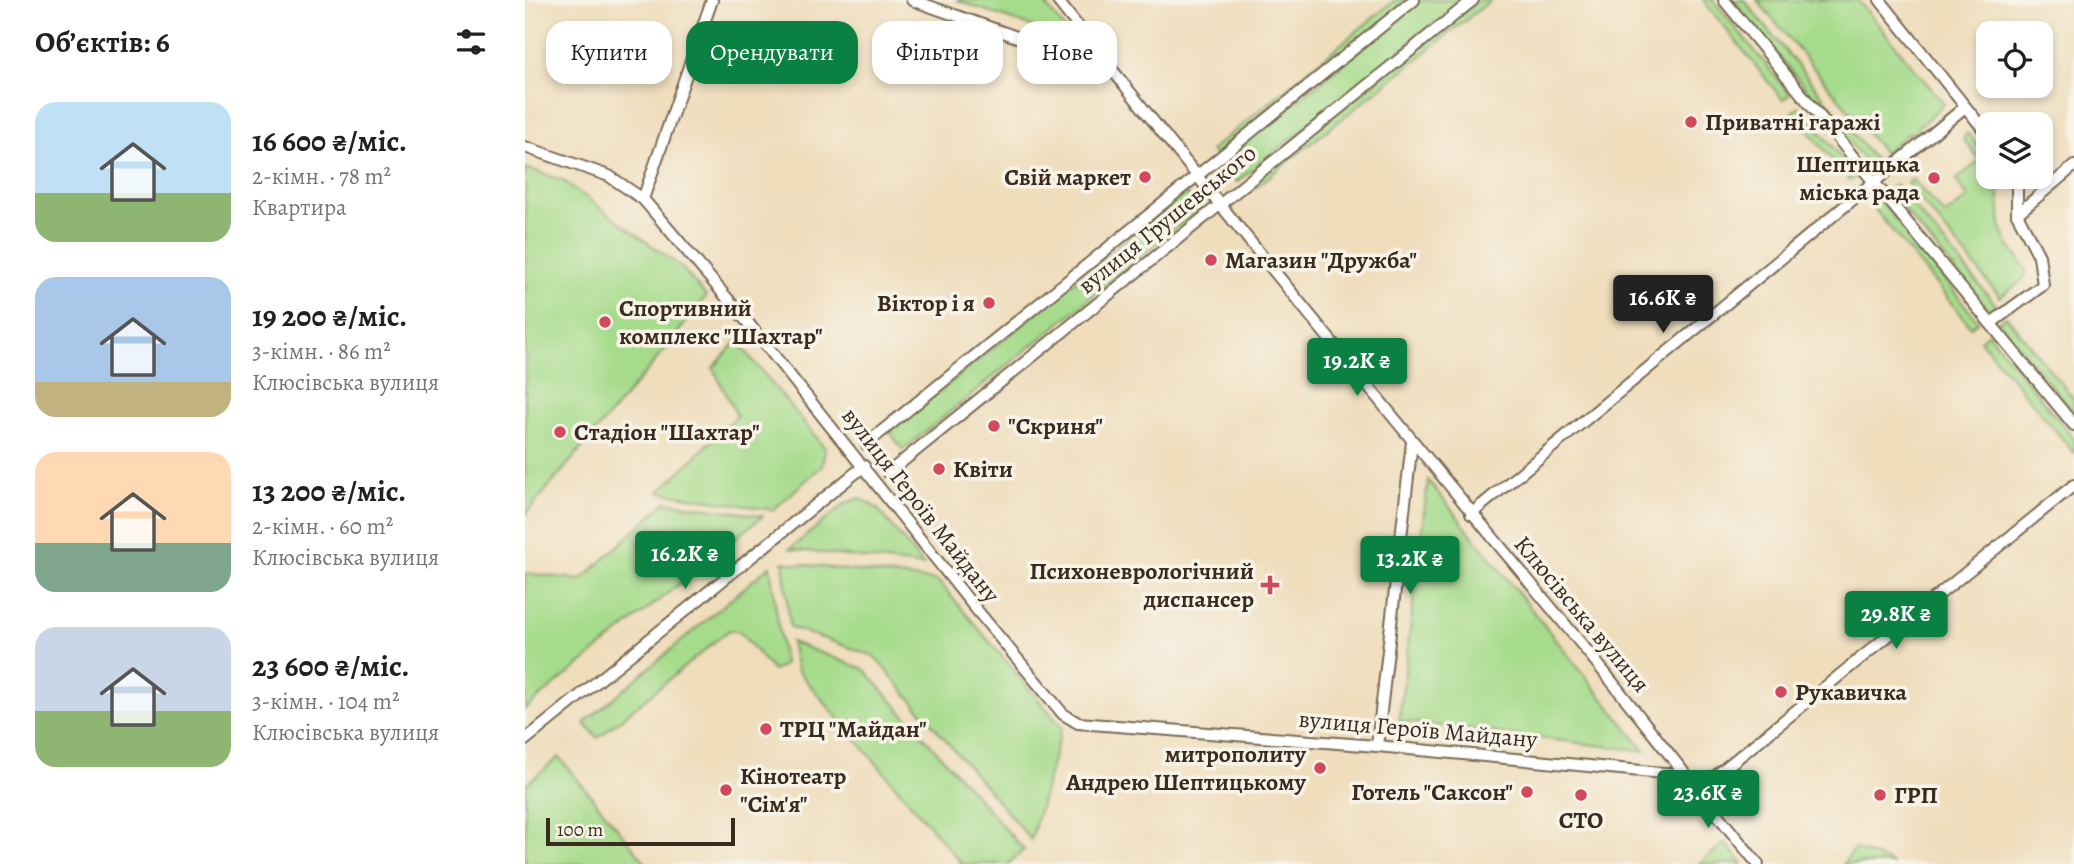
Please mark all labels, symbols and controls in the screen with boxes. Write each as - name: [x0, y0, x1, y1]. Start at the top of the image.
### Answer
- chip: Купити: [546, 21, 672, 84]
- chip: Орендувати: [686, 21, 858, 84]
- chip: Фільтри: [872, 21, 1003, 84]
- chip: Нове: [1017, 21, 1117, 84]
- map controls: [1976, 21, 2053, 189]
- button: locate: [1976, 21, 2053, 98]
- text: Об’єктів: 6: [35, 22, 170, 62]
- icon: filters: [452, 23, 490, 61]
- place label: Приватні гаражі: [1705, 106, 1880, 138]
- button: layers: [1976, 112, 2053, 189]
- marker: Приватні гаражі: [1683, 114, 1699, 130]
- text: 16 600 ₴/міс.: [252, 121, 407, 161]
- icon: home: [91, 130, 175, 214]
- street label: вулиця Грушевського: [1071, 137, 1263, 301]
- place label: Шептицька міська рада: [1796, 148, 1921, 208]
- text: 2-кімн. · 78 m²: [252, 161, 391, 192]
- place label: Свiй маркет: [1004, 161, 1131, 193]
- marker: Свiй маркет: [1137, 169, 1153, 185]
- marker: Шептицька міська рада: [1926, 170, 1942, 186]
- text: Квартира: [252, 192, 347, 223]
- place label: Магазин "Дружба": [1225, 244, 1417, 276]
- marker: Магазин "Дружба": [1203, 252, 1219, 268]
- pin: 16.6K ₴: [1598, 276, 1728, 335]
- text: 16.6K ₴: [1629, 282, 1697, 313]
- place label: Віктор і я: [877, 287, 975, 319]
- place label: Спортивний комплекс "Шахтар": [619, 292, 823, 352]
- marker: Віктор і я: [981, 295, 997, 311]
- text: 19 200 ₴/міс.: [252, 296, 407, 336]
- icon: home: [91, 305, 175, 389]
- marker: Спортивний комплекс "Шахтар": [597, 314, 613, 330]
- text: 3-кімн. · 86 m²: [252, 336, 391, 367]
- pin: 19.2K ₴: [1292, 338, 1422, 398]
- text: 19.2K ₴: [1323, 345, 1391, 376]
- text: Клюсівська вулиця: [252, 367, 439, 398]
- street label: вулиця Героїв Майдану: [835, 401, 1007, 609]
- place label: "Скриня": [1008, 410, 1103, 442]
- place label: Стадіон "Шахтар": [574, 416, 760, 448]
- marker: "Скриня": [986, 418, 1002, 434]
- marker: Стадіон "Шахтар": [552, 424, 568, 440]
- place label: Квіти: [953, 453, 1013, 485]
- marker: Квіти: [931, 461, 947, 477]
- text: 13 200 ₴/міс.: [252, 471, 406, 511]
- icon: home: [91, 480, 175, 564]
- text: 2-кімн. · 60 m²: [252, 511, 393, 542]
- street label: Клюсівська вулиця: [1507, 529, 1657, 699]
- pin: 16.2K ₴: [620, 532, 750, 591]
- pin: 13.2K ₴: [1345, 536, 1475, 596]
- text: 16.2K ₴: [651, 538, 719, 569]
- text: Клюсівська вулиця: [252, 542, 439, 573]
- text: 13.2K ₴: [1376, 543, 1444, 574]
- place label: Психоневрологічний диспансер: [1030, 555, 1254, 615]
- marker: Психоневрологічний диспансер: [1260, 575, 1280, 595]
- pin: 29.8K ₴: [1831, 592, 1961, 651]
- text: 29.8K ₴: [1861, 598, 1931, 629]
- text: 23 600 ₴/міс.: [252, 646, 410, 686]
- icon: home: [91, 655, 175, 739]
- place label: Рукавичка: [1795, 676, 1908, 708]
- marker: Рукавичка: [1773, 684, 1789, 700]
- text: 3-кімн. · 104 m²: [252, 686, 400, 717]
- street label: вулиця Героїв Майдану: [1297, 703, 1539, 755]
- place label: ТРЦ "Майдан": [780, 713, 927, 745]
- text: Клюсівська вулиця: [252, 717, 439, 748]
- marker: ТРЦ "Майдан": [758, 721, 774, 737]
- place label: митрополиту Андрею Шептицькому: [1065, 738, 1306, 798]
- place label: Кінотеатр "Сім'я": [740, 760, 847, 820]
- marker: митрополиту Андрею Шептицькому: [1312, 760, 1328, 776]
- pin: 23.6K ₴: [1643, 770, 1773, 830]
- place label: Готель "Саксон": [1351, 776, 1513, 808]
- text: 23.6K ₴: [1673, 777, 1743, 808]
- place label: ГРП: [1894, 779, 1938, 811]
- marker: Кінотеатр "Сім'я": [718, 782, 734, 798]
- marker: Готель "Саксон": [1519, 784, 1535, 800]
- marker: СТО: [1573, 787, 1589, 803]
- marker: ГРП: [1872, 787, 1888, 803]
- place label: СТО: [1559, 804, 1603, 836]
- scale bar: [546, 815, 735, 847]
- text: 100 m: [557, 817, 603, 843]

